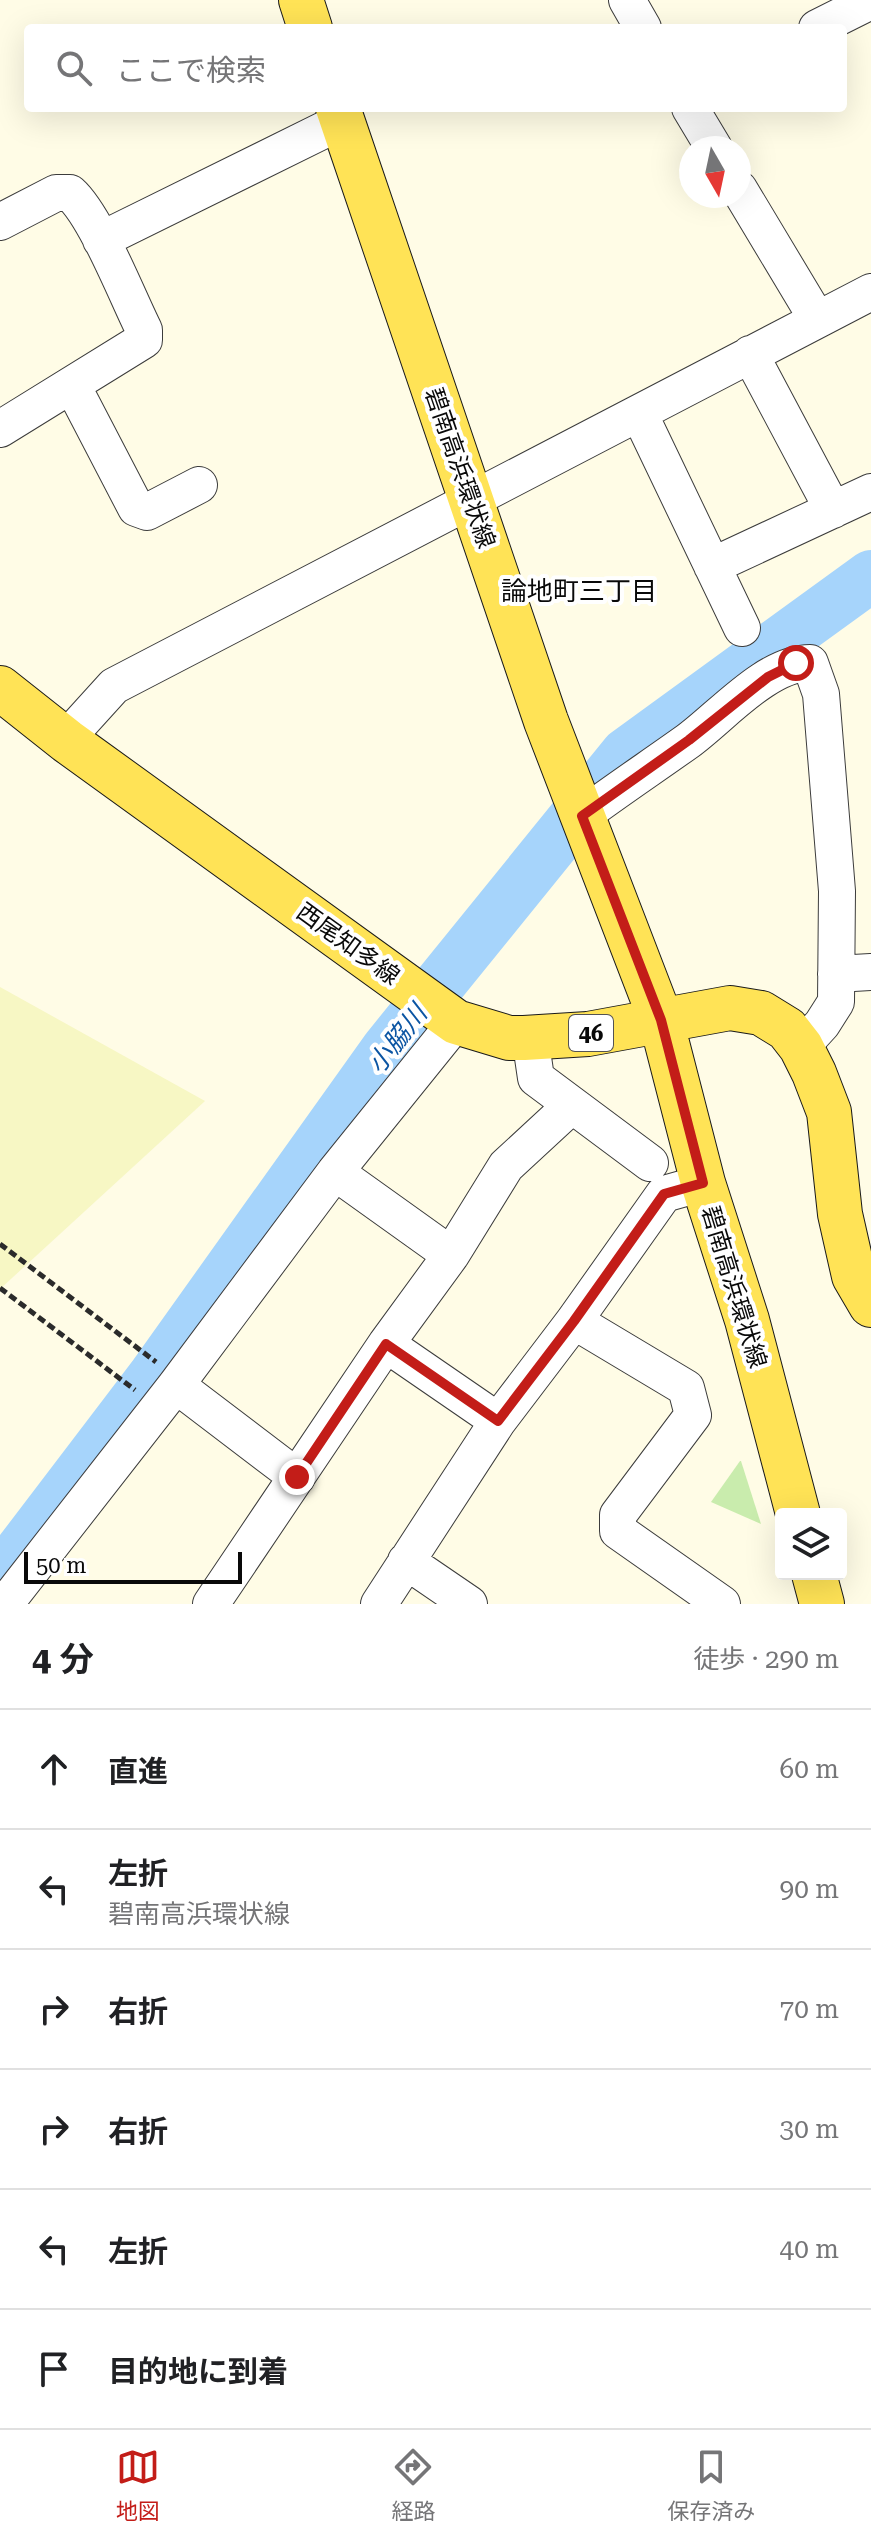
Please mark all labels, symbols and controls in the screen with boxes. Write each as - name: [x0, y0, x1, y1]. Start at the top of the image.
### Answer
- search box: [24, 24, 847, 112]
- icon: search: [52, 46, 96, 90]
- text: ここで検索: [116, 53, 266, 88]
- north arrow: [679, 136, 751, 208]
- street label: 碧南高浜環状線: [419, 384, 501, 552]
- district label: 論地町三丁目: [501, 576, 657, 606]
- route start: [778, 645, 814, 681]
- street label: 西尾知多線: [291, 897, 405, 991]
- water label: 小脇川: [361, 997, 435, 1079]
- road number: 46: [569, 1015, 613, 1051]
- street label: 碧南高浜環状線: [696, 1203, 772, 1371]
- route end: [279, 1459, 315, 1495]
- map controls: [775, 1508, 847, 1580]
- button: layers: [775, 1508, 847, 1580]
- scale bar: [24, 1548, 242, 1584]
- text: 50 m: [36, 1553, 86, 1578]
- text: 4 分: [32, 1639, 94, 1679]
- text: 徒歩 · 290 m: [693, 1644, 839, 1674]
- icon: ahead: [32, 1747, 76, 1791]
- text: 直進: [108, 1754, 168, 1789]
- text: 60 m: [780, 1754, 839, 1784]
- text: 左折: [108, 1856, 168, 1891]
- icon: left: [32, 1867, 76, 1911]
- text: 90 m: [780, 1874, 839, 1904]
- text: 碧南高浜環状線: [108, 1899, 290, 1929]
- icon: right: [32, 1987, 76, 2031]
- text: 右折: [108, 1994, 168, 2029]
- text: 70 m: [780, 1994, 839, 2024]
- icon: right: [32, 2107, 76, 2151]
- text: 右折: [108, 2114, 168, 2149]
- text: 30 m: [780, 2114, 839, 2144]
- icon: left: [32, 2227, 76, 2271]
- text: 左折: [108, 2234, 168, 2269]
- text: 40 m: [780, 2234, 839, 2264]
- icon: arrive: [32, 2347, 76, 2391]
- text: 目的地に到着: [108, 2354, 288, 2389]
- tab: 地図: [116, 2445, 160, 2525]
- tab: 経路: [391, 2445, 435, 2525]
- tab: 保存済み: [667, 2445, 755, 2525]

